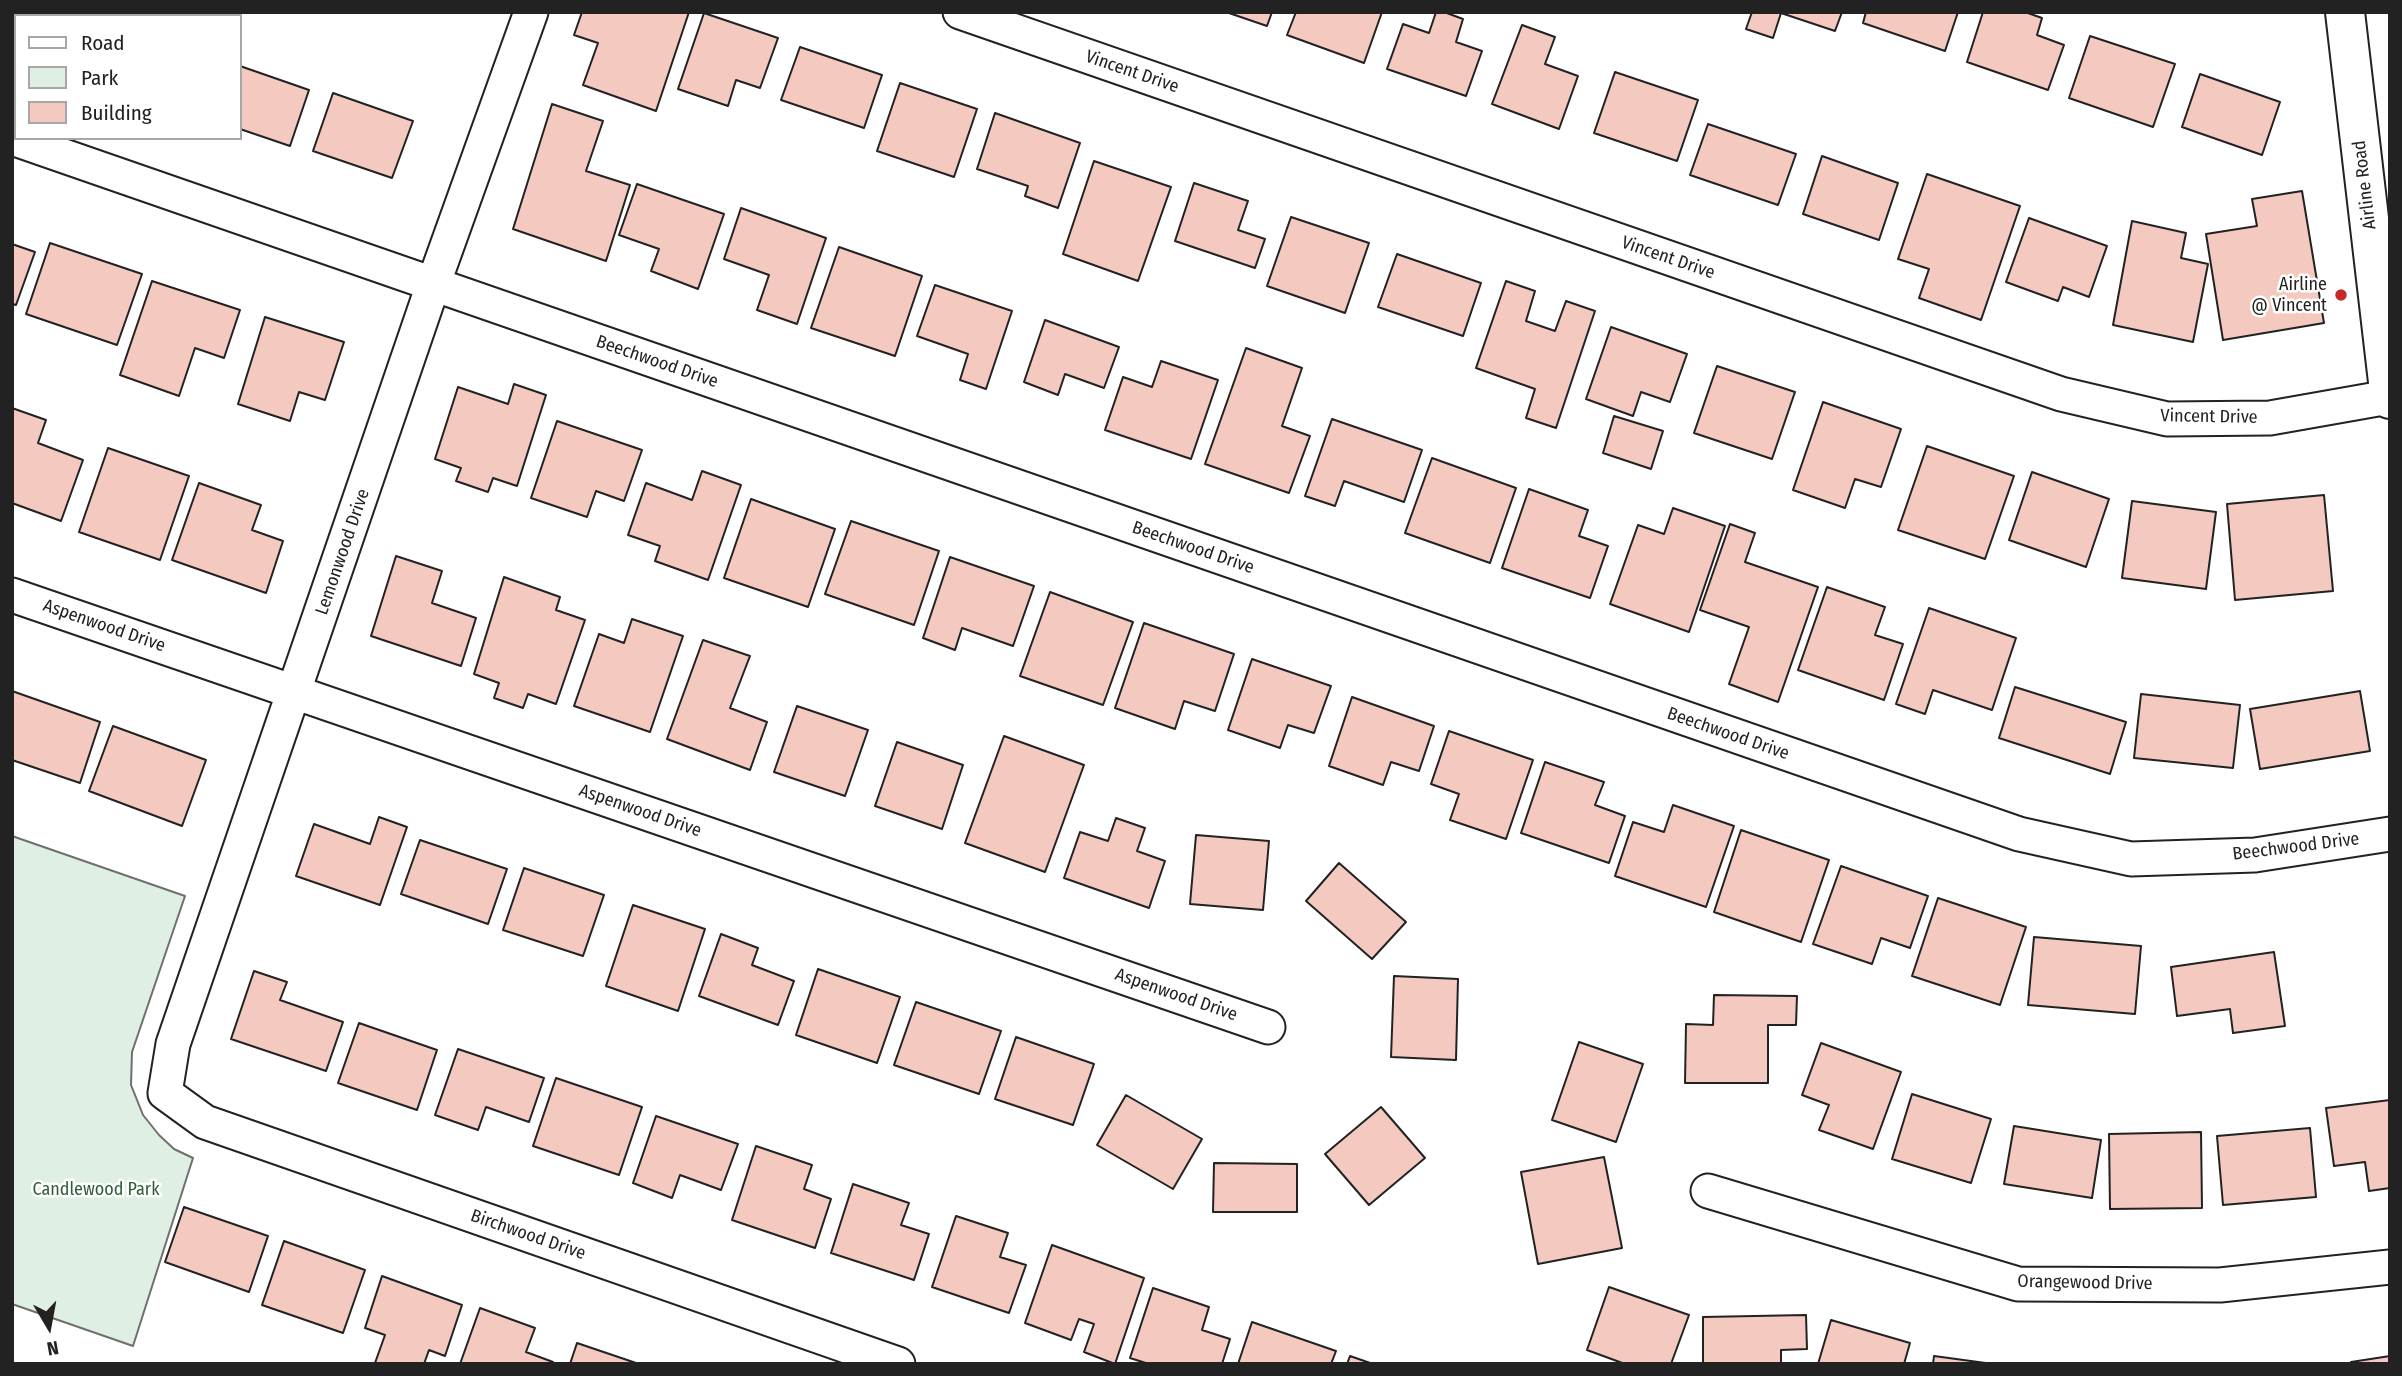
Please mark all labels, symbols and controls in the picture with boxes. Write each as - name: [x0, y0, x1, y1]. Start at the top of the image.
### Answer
- legend: [14, 14, 242, 140]
- text: Road: [81, 30, 125, 56]
- street label: Vincent Drive: [1083, 46, 1181, 98]
- text: Park: [81, 65, 118, 91]
- text: Building: [81, 100, 152, 126]
- street label: Airline Road: [2349, 139, 2381, 231]
- street label: Vincent Drive: [1619, 232, 1717, 284]
- place label: Airline @ Vincent: [2251, 274, 2327, 316]
- marker: Airline @ Vincent: [2333, 287, 2349, 303]
- street label: Beechwood Drive: [593, 331, 721, 393]
- street label: Vincent Drive: [2160, 405, 2258, 429]
- street label: Lemonwood Drive: [311, 486, 375, 618]
- street label: Beechwood Drive: [1129, 517, 1257, 579]
- street label: Aspenwood Drive: [40, 595, 168, 657]
- street label: Beechwood Drive: [1664, 703, 1792, 765]
- street label: Aspenwood Drive: [576, 780, 704, 842]
- street label: Beechwood Drive: [2231, 829, 2361, 865]
- street label: Aspenwood Drive: [1112, 964, 1240, 1026]
- park label: Candlewood Park: [32, 1179, 160, 1201]
- street label: Birchwood Drive: [468, 1205, 588, 1265]
- street label: Orangewood Drive: [2017, 1271, 2153, 1295]
- north arrow: [14, 1292, 84, 1362]
- text: N: [45, 1336, 60, 1360]

